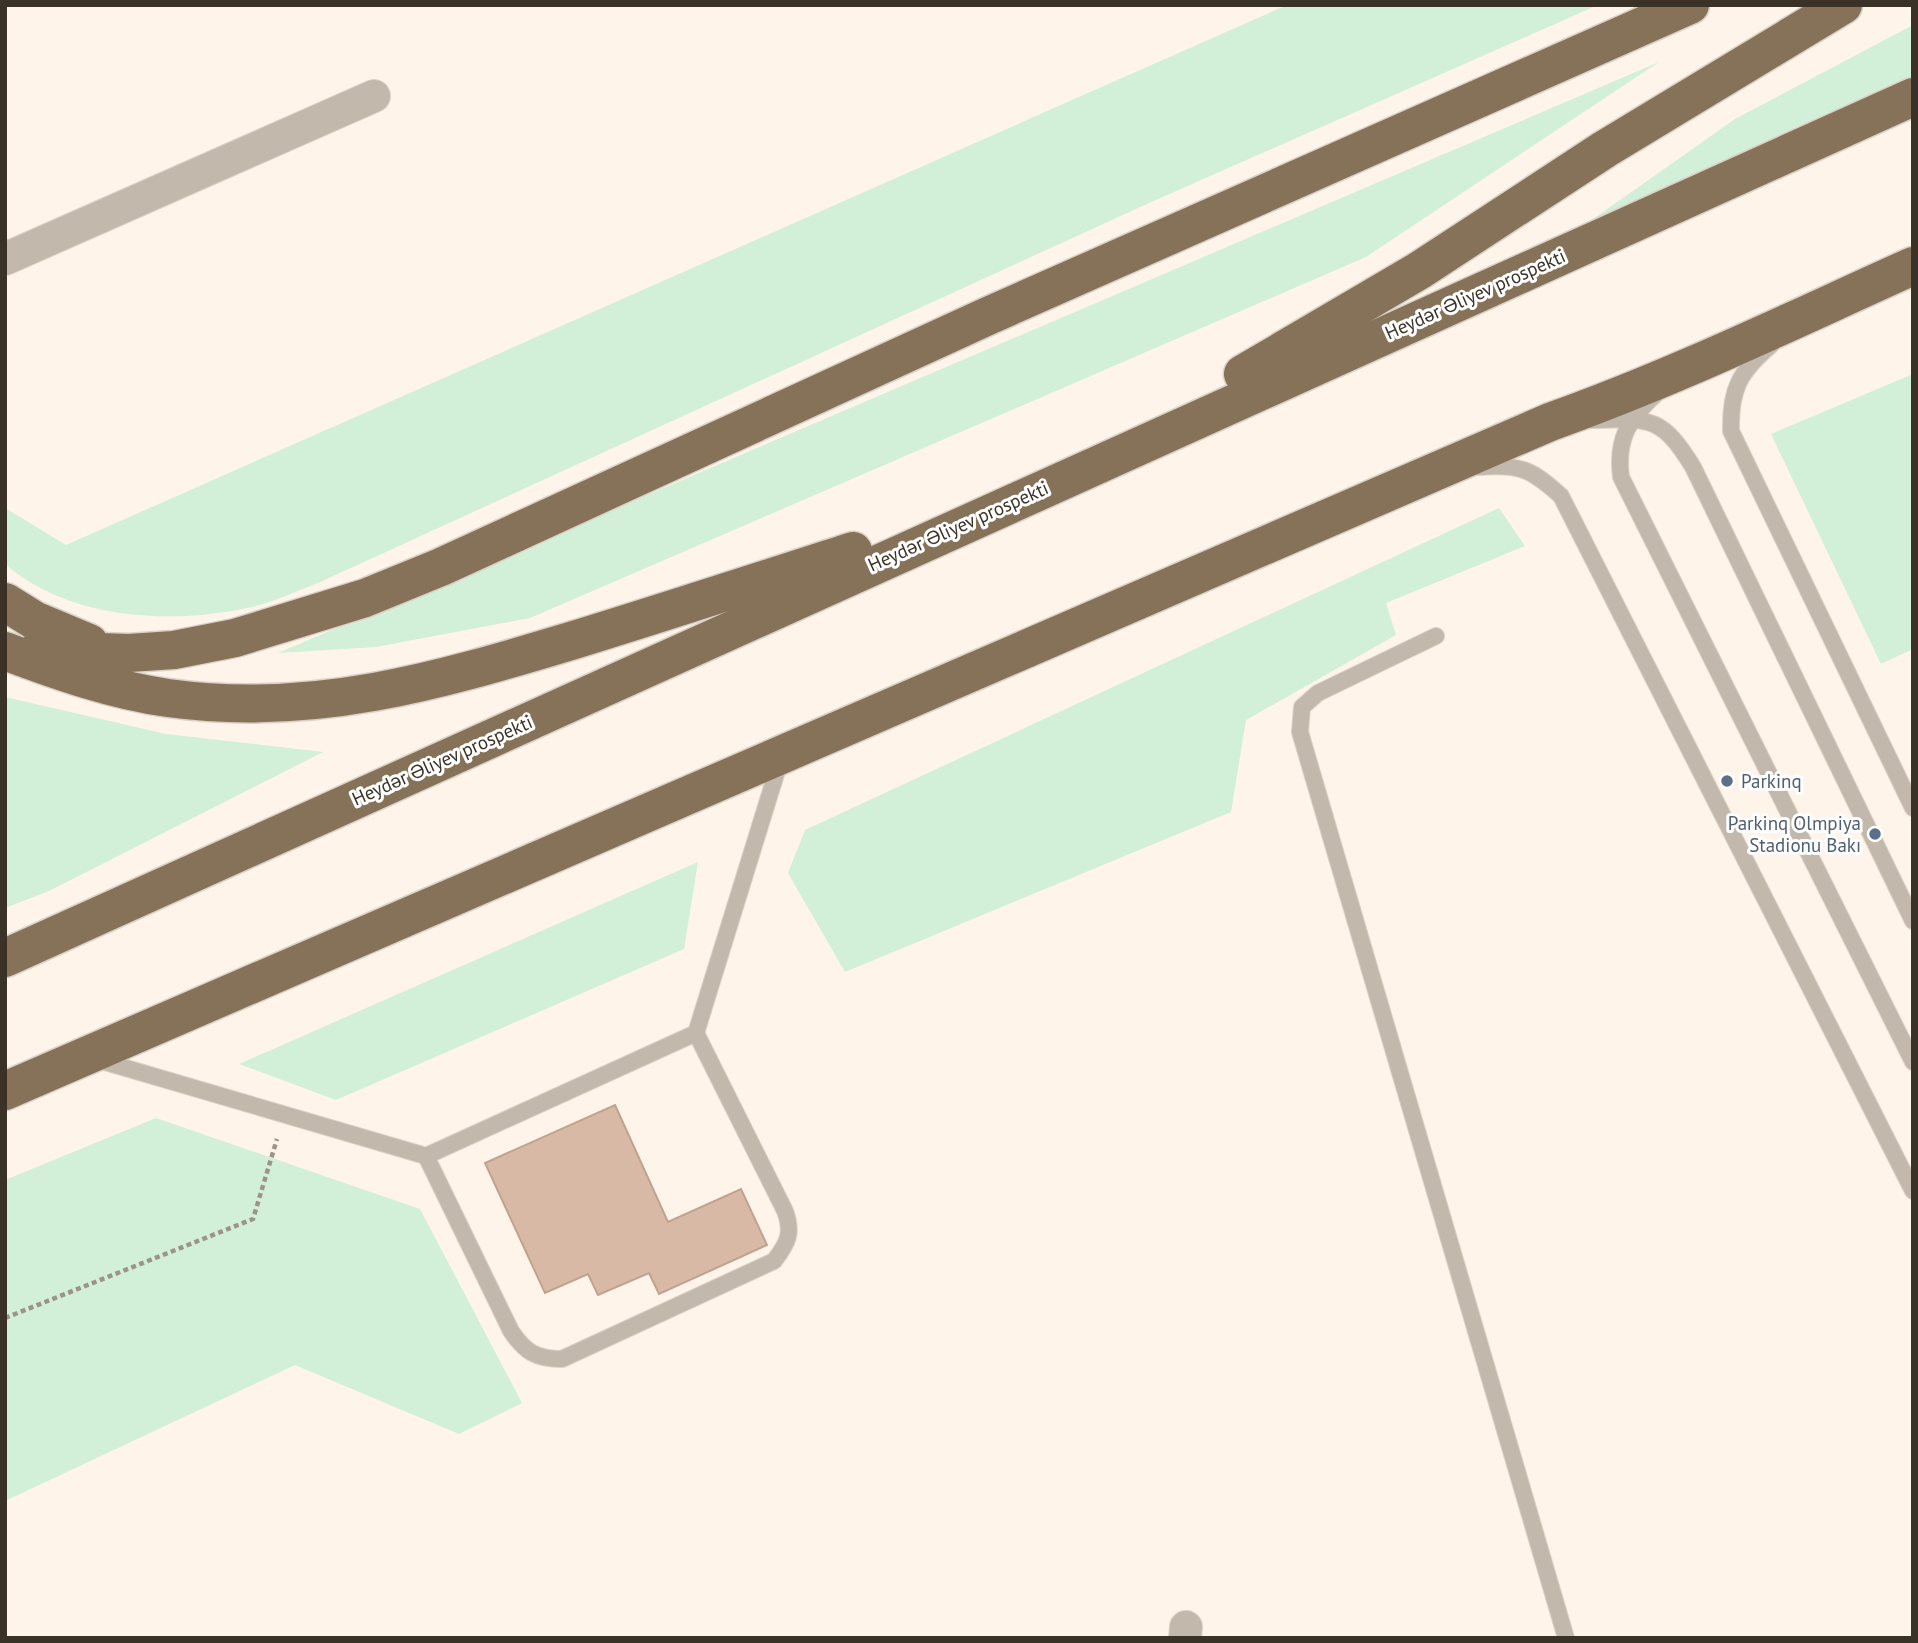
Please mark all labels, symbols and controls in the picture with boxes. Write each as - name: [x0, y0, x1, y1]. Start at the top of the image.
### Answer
- street label: Heydər Əliyev prospekti: [1381, 243, 1569, 345]
- street label: Heydər Əliyev prospekti: [864, 475, 1052, 577]
- street label: Heydər Əliyev prospekti: [348, 709, 536, 811]
- place label: Parkinq: [1741, 769, 1802, 793]
- marker: Parkinq: [1719, 773, 1735, 789]
- place label: Parkinq Olmpiya Stadionu Bakı: [1728, 811, 1861, 857]
- marker: Parkinq Olmpiya Stadionu Bakı: [1867, 826, 1883, 842]

